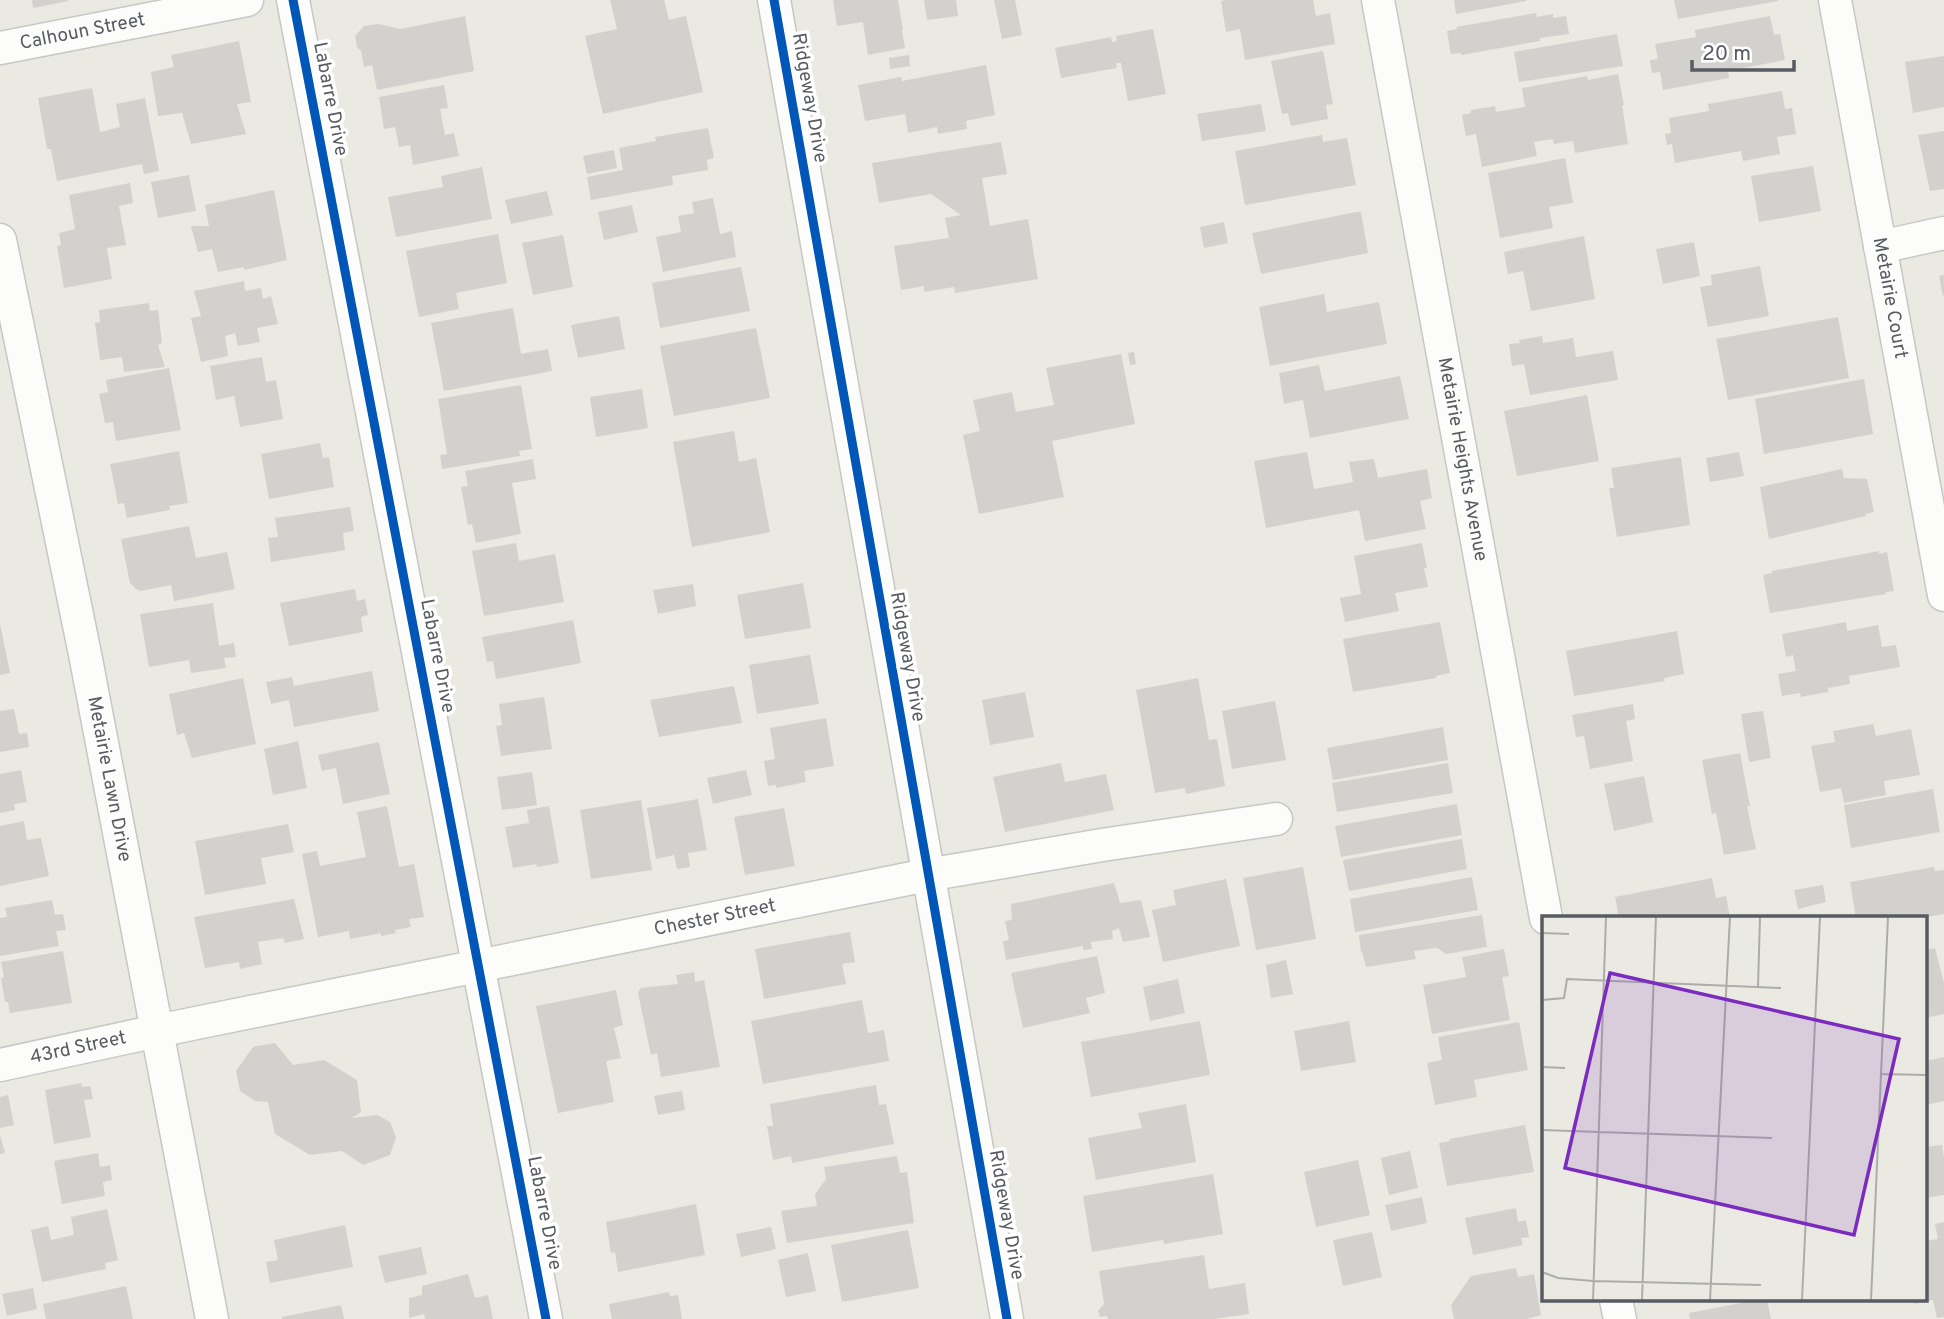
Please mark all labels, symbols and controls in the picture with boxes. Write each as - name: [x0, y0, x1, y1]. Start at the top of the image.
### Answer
- street label: Calhoun Street: [18, 8, 147, 56]
- scale bar: [1692, 28, 1794, 72]
- street label: Ridgeway Drive: [786, 31, 832, 165]
- street label: Labarre Drive: [307, 40, 353, 158]
- text: 20 m: [1702, 41, 1751, 68]
- street label: Metairie Court: [1867, 236, 1912, 361]
- street label: Metairie Heights Avenue: [1432, 356, 1492, 563]
- street label: Ridgeway Drive: [884, 590, 930, 724]
- street label: Labarre Drive: [414, 597, 460, 715]
- street label: Metairie Lawn Drive: [81, 694, 136, 864]
- street label: Chester Street: [652, 894, 778, 942]
- inset map: [1542, 916, 1926, 1302]
- street label: 43rd Street: [28, 1026, 128, 1070]
- street label: Ridgeway Drive: [983, 1148, 1029, 1282]
- street label: Labarre Drive: [521, 1154, 567, 1272]

